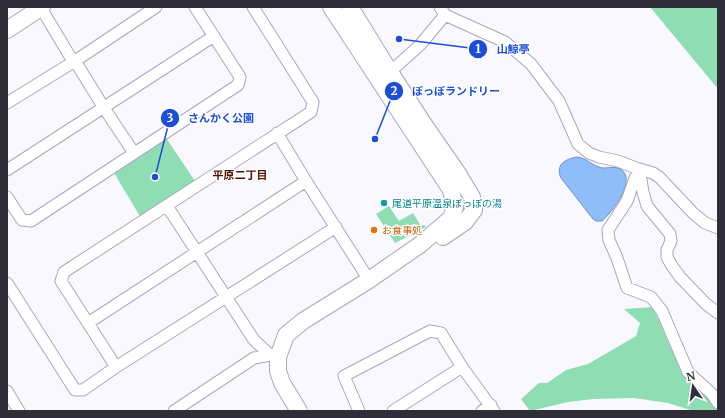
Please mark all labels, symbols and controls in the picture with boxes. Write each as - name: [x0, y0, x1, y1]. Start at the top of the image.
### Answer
- callout: 山鯨亭: [468, 37, 537, 60]
- text: 1: [475, 41, 481, 56]
- text: 山鯨亭: [497, 42, 530, 56]
- callout: ぽっぽランドリー: [384, 80, 508, 103]
- text: 2: [390, 83, 398, 98]
- text: ぽっぽランドリー: [412, 84, 500, 98]
- callout: さんかく公園: [160, 107, 262, 130]
- text: 3: [167, 110, 174, 125]
- text: さんかく公園: [188, 111, 254, 125]
- district label: 平原二丁目: [213, 168, 268, 182]
- place label: 尾道平原温泉ぽっぽの湯: [392, 197, 502, 210]
- marker: 尾道平原温泉ぽっぽの湯: [379, 198, 389, 208]
- place label: お食事処: [382, 224, 422, 237]
- marker: お食事処: [369, 225, 379, 235]
- north arrow: [673, 366, 713, 406]
- text: N: [685, 368, 697, 384]

